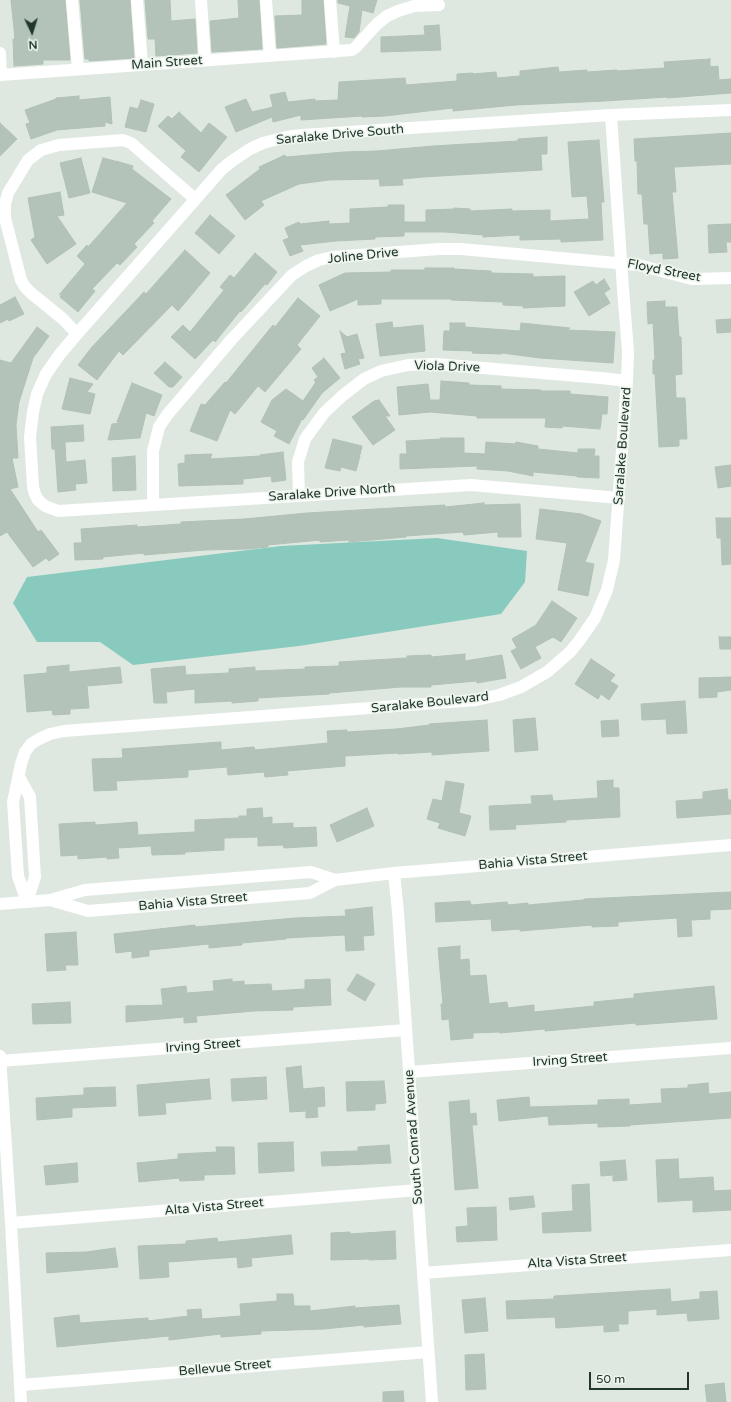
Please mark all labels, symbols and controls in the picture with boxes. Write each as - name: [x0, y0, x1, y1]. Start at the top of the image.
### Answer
- north arrow: [12, 12, 52, 52]
- text: N: [28, 38, 38, 51]
- street label: Main Street: [131, 53, 203, 73]
- street label: Saralake Drive South: [276, 122, 404, 148]
- street label: Joline Drive: [327, 245, 399, 267]
- street label: Floyd Street: [626, 256, 702, 286]
- street label: Viola Drive: [414, 358, 480, 376]
- street label: Saralake Boulevard: [611, 386, 635, 506]
- street label: Saralake Drive North: [268, 481, 396, 505]
- street label: Saralake Boulevard: [370, 689, 490, 717]
- street label: Bahia Vista Street: [478, 848, 588, 874]
- street label: Bahia Vista Street: [138, 889, 248, 915]
- street label: Irving Street: [165, 1036, 241, 1056]
- street label: Irving Street: [532, 1050, 608, 1070]
- street label: South Conrad Avenue: [402, 1069, 426, 1205]
- street label: Alta Vista Street: [164, 1195, 264, 1219]
- street label: Alta Vista Street: [527, 1250, 627, 1272]
- street label: Bellevue Street: [178, 1356, 272, 1380]
- scale bar: [591, 1364, 691, 1390]
- text: 50 m: [596, 1372, 625, 1386]

